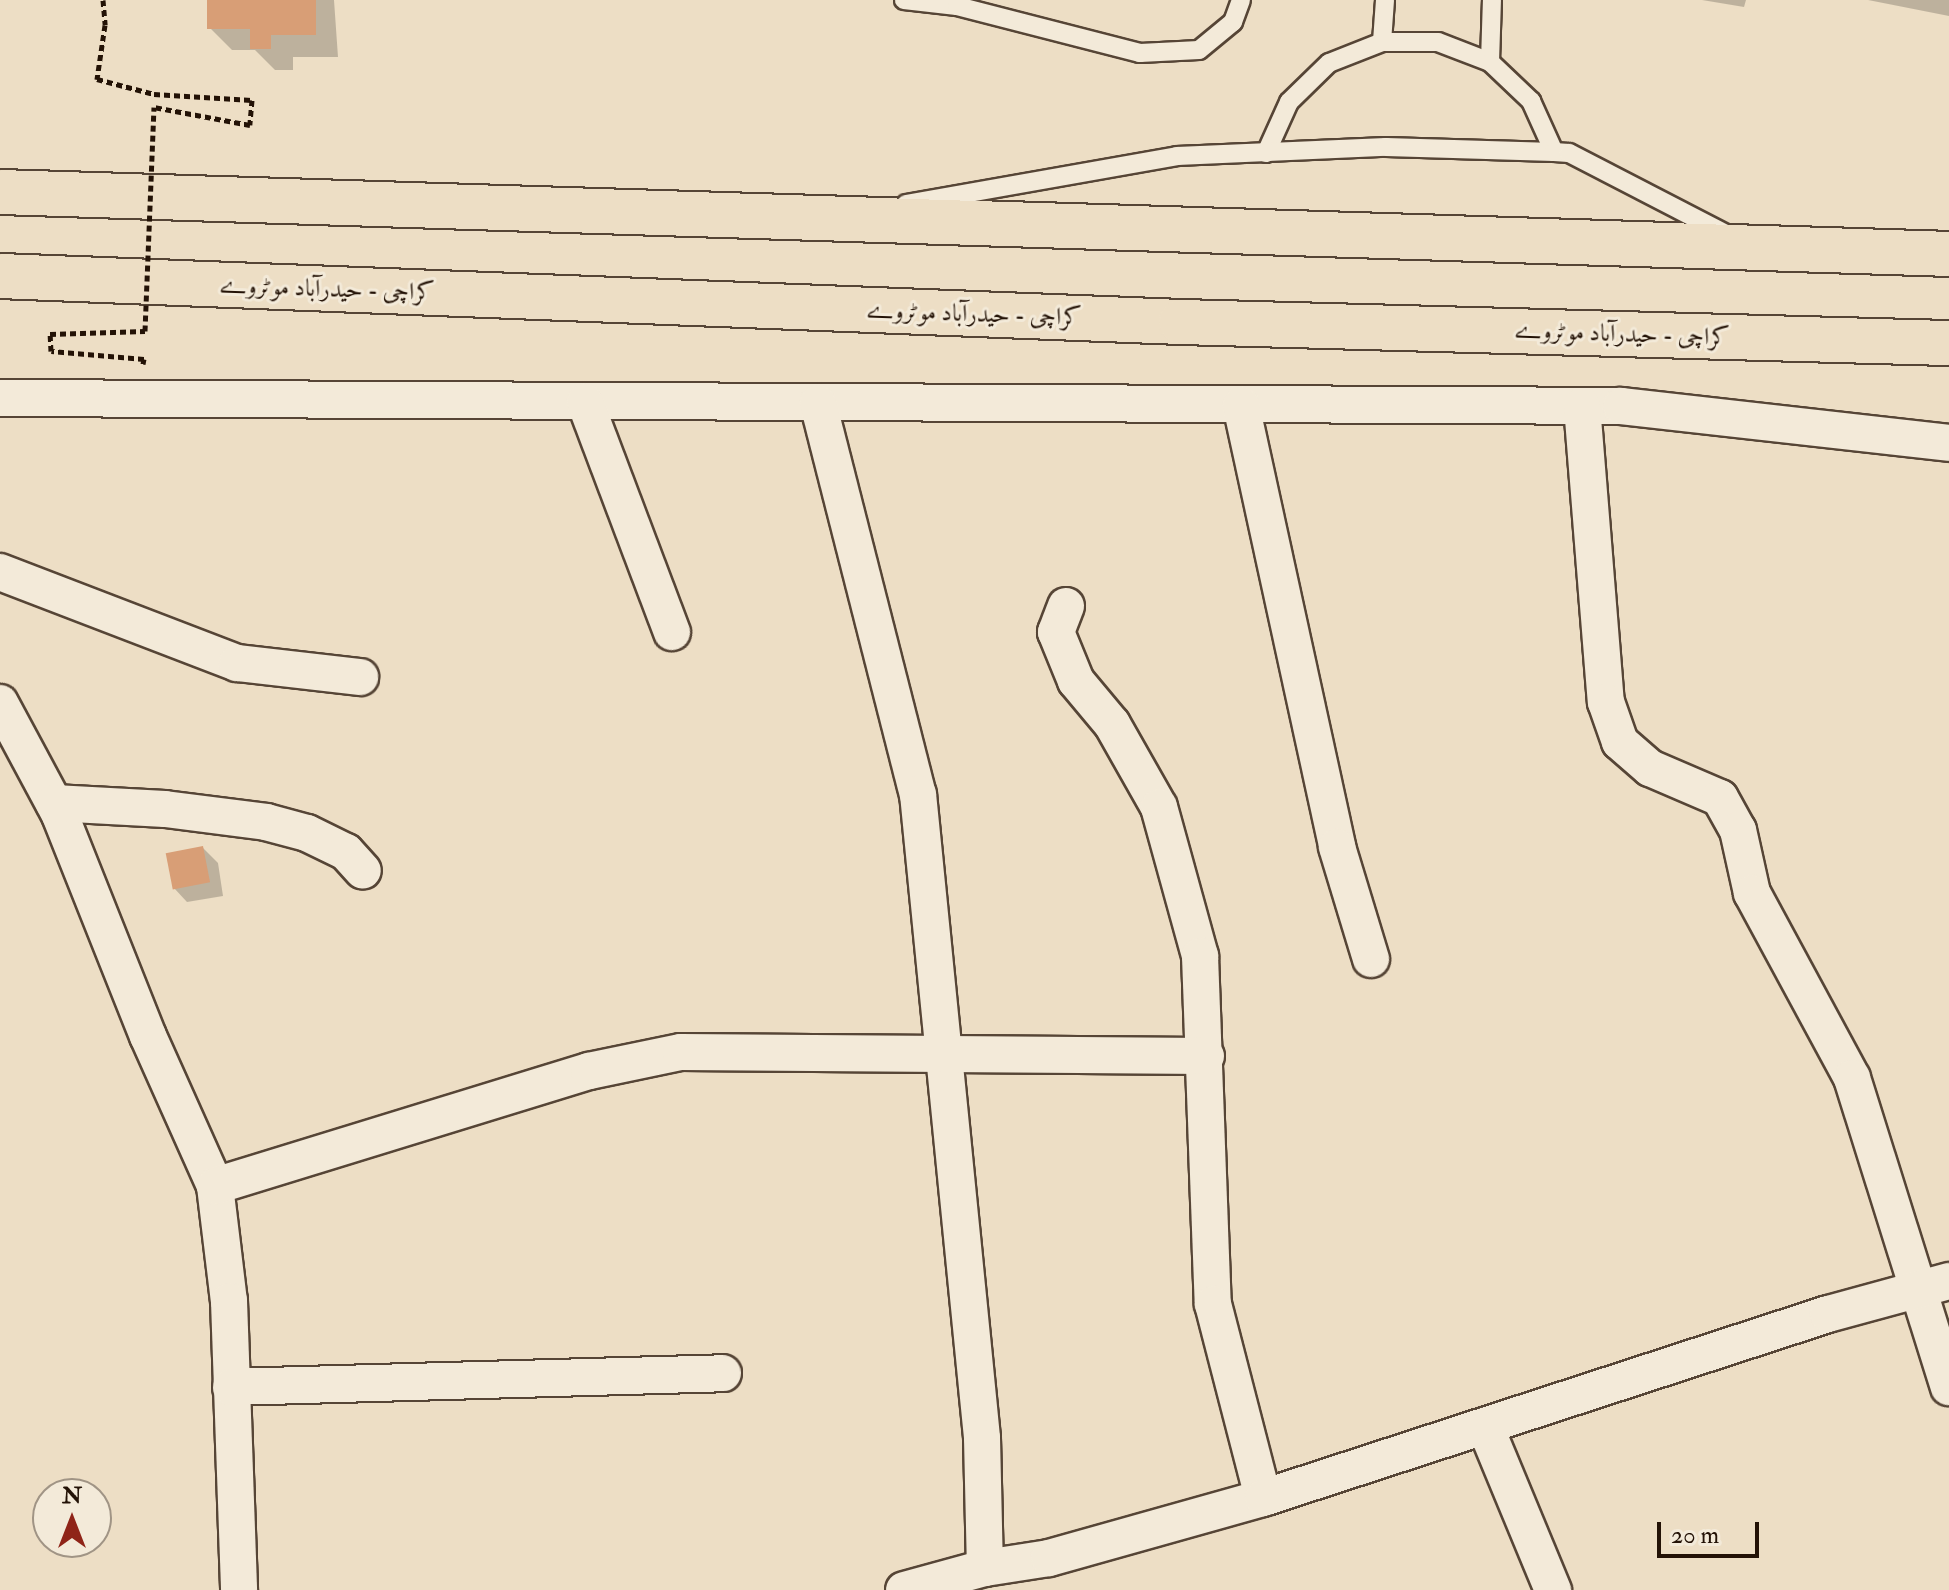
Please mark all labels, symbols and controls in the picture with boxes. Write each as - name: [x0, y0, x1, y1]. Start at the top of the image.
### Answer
- street label: کراچی - حیدرآباد موٹروے: [219, 271, 435, 307]
- street label: کراچی - حیدرآباد موٹروے: [866, 296, 1082, 332]
- street label: کراچی - حیدرآباد موٹروے: [1514, 316, 1730, 352]
- north arrow: [32, 1478, 112, 1558]
- text: N: [62, 1482, 82, 1510]
- scale bar: [1661, 1506, 1763, 1556]
- text: 20 m: [1671, 1520, 1719, 1551]

